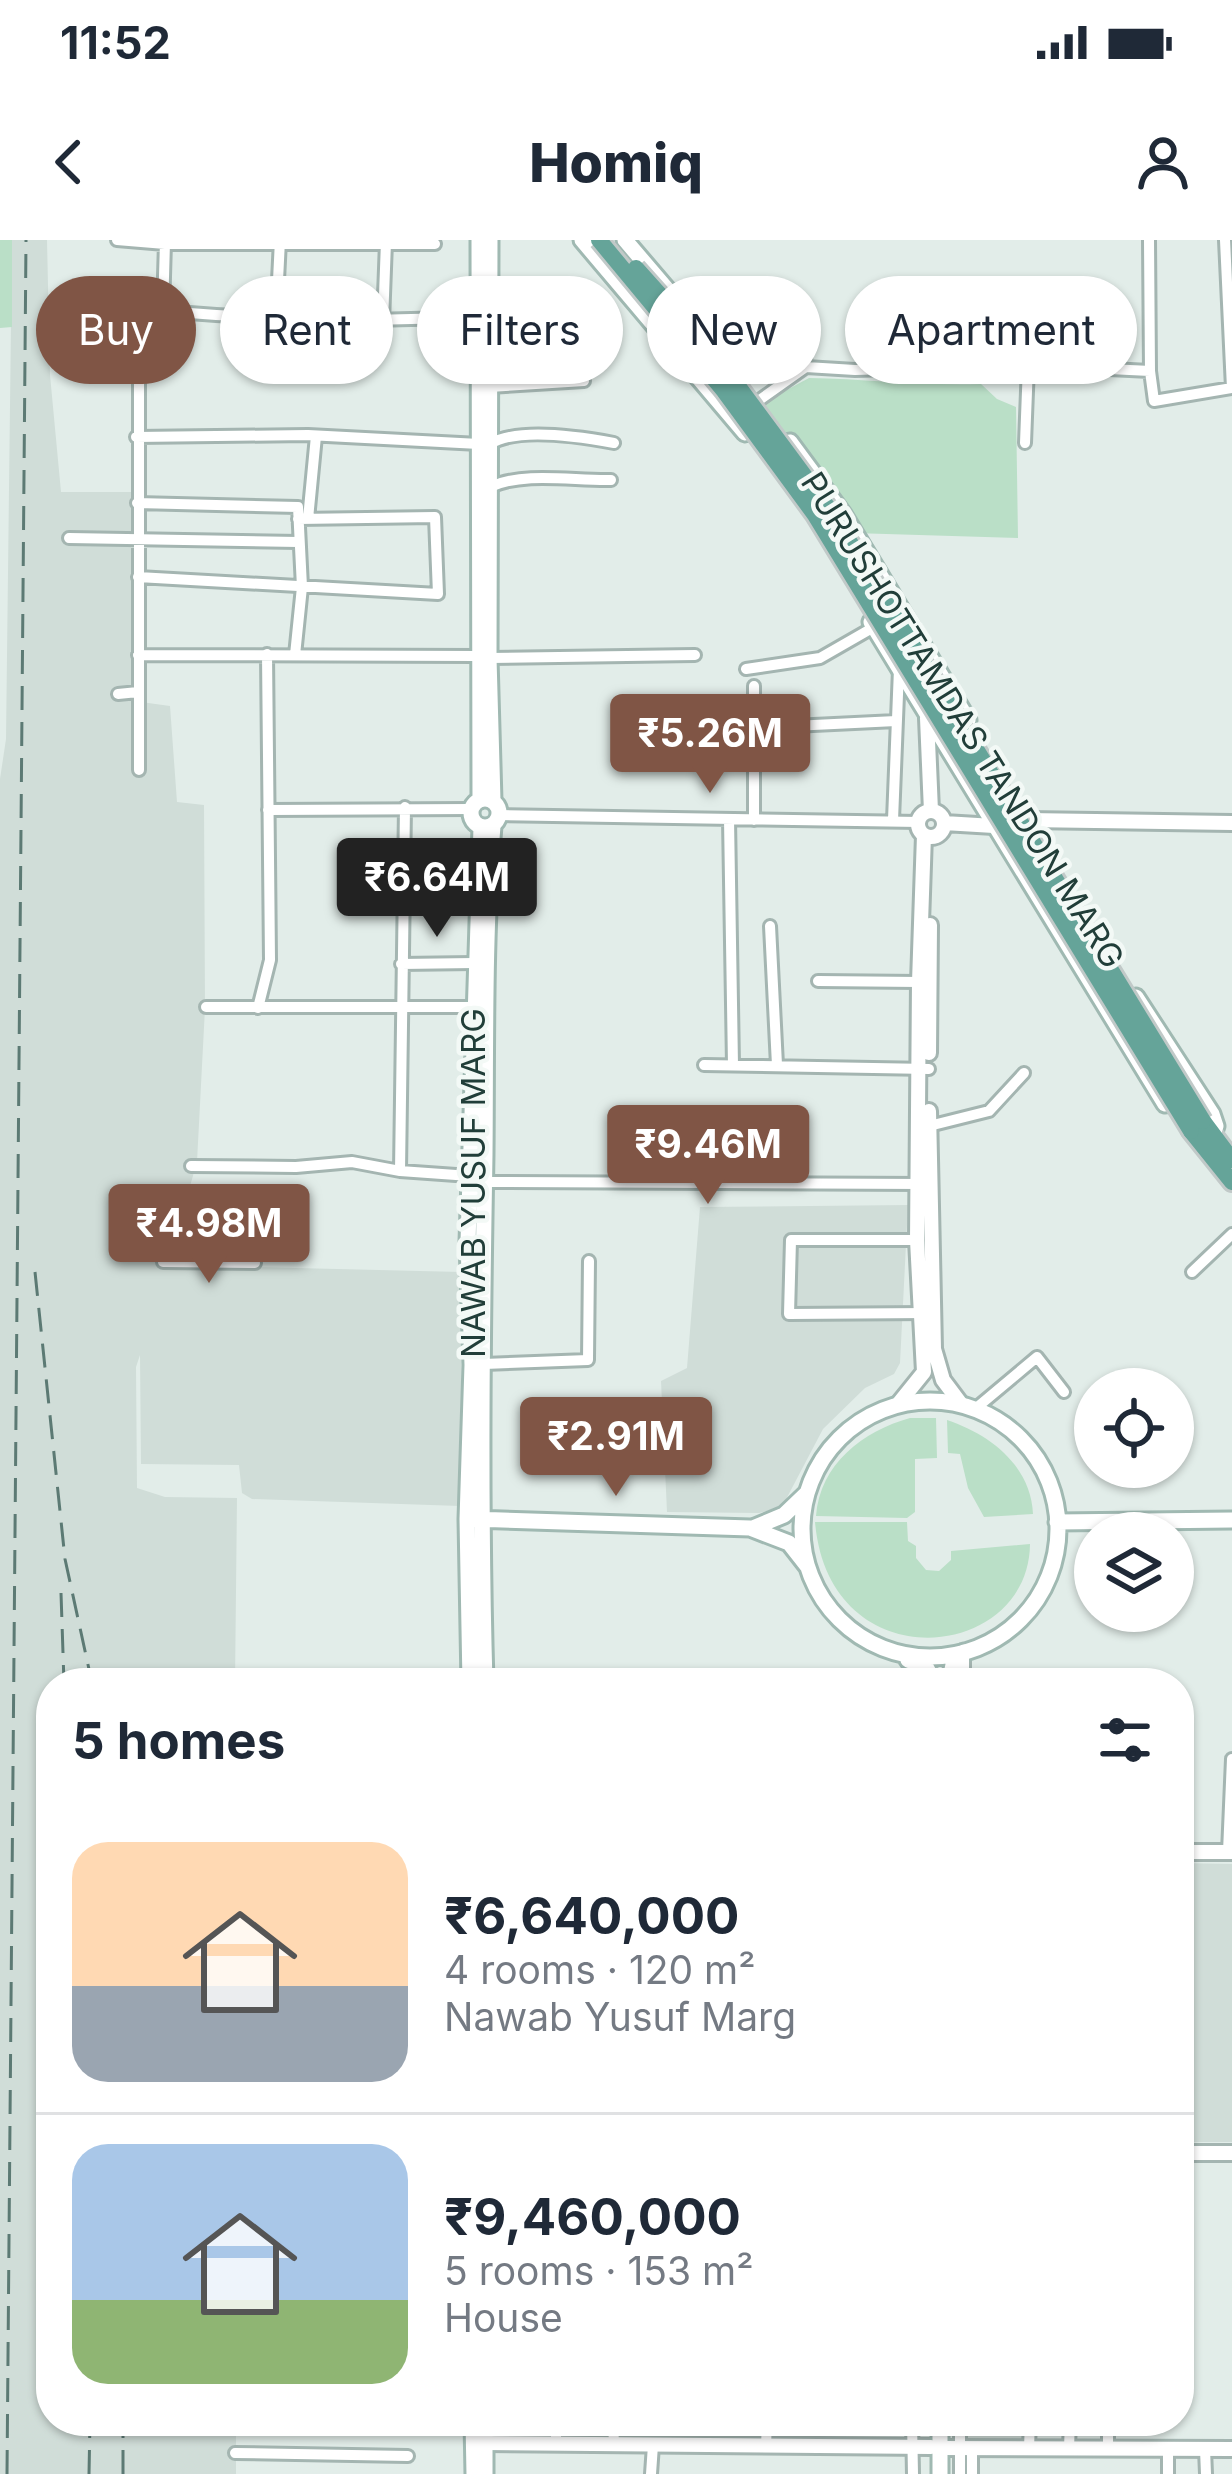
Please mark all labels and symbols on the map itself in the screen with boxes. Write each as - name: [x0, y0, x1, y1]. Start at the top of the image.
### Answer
- street label: PURUSHOTTAMDAS TANDON MARG: [793, 465, 1133, 975]
- pin: ₹5.26M: [612, 694, 808, 796]
- pin: ₹6.64M: [339, 838, 535, 940]
- street label: NAWAB YUSUF MARG: [453, 1008, 493, 1358]
- pin: ₹9.46M: [610, 1105, 806, 1207]
- pin: ₹4.98M: [111, 1184, 307, 1286]
- pin: ₹2.91M: [518, 1397, 714, 1499]

